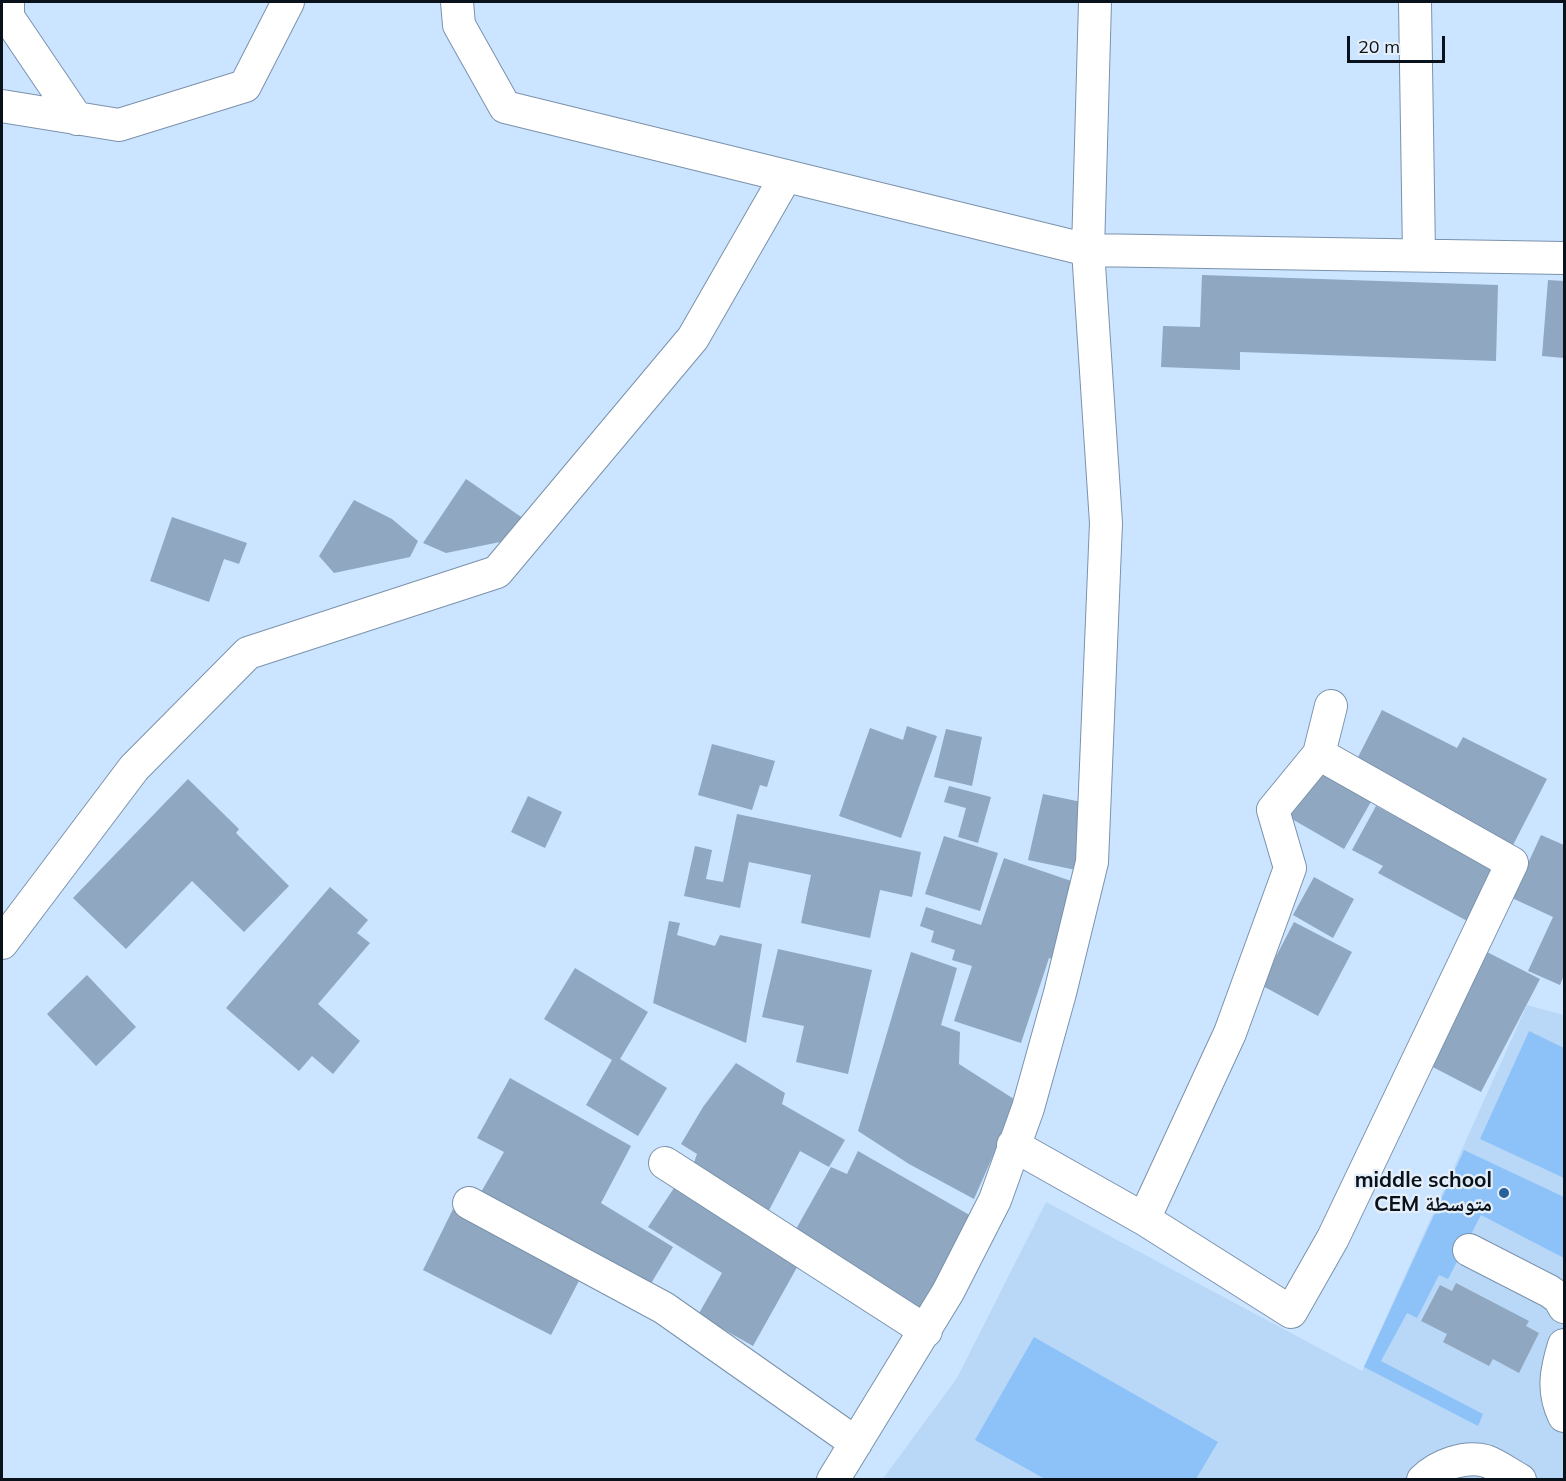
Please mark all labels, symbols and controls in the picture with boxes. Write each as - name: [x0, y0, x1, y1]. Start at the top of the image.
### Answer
- scale bar: [1350, 24, 1448, 62]
- text: 20 m: [1358, 35, 1400, 58]
- place label: middle school CEM متوسطة: [1355, 1168, 1492, 1218]
- marker: middle school CEM متوسطة: [1497, 1186, 1511, 1200]

